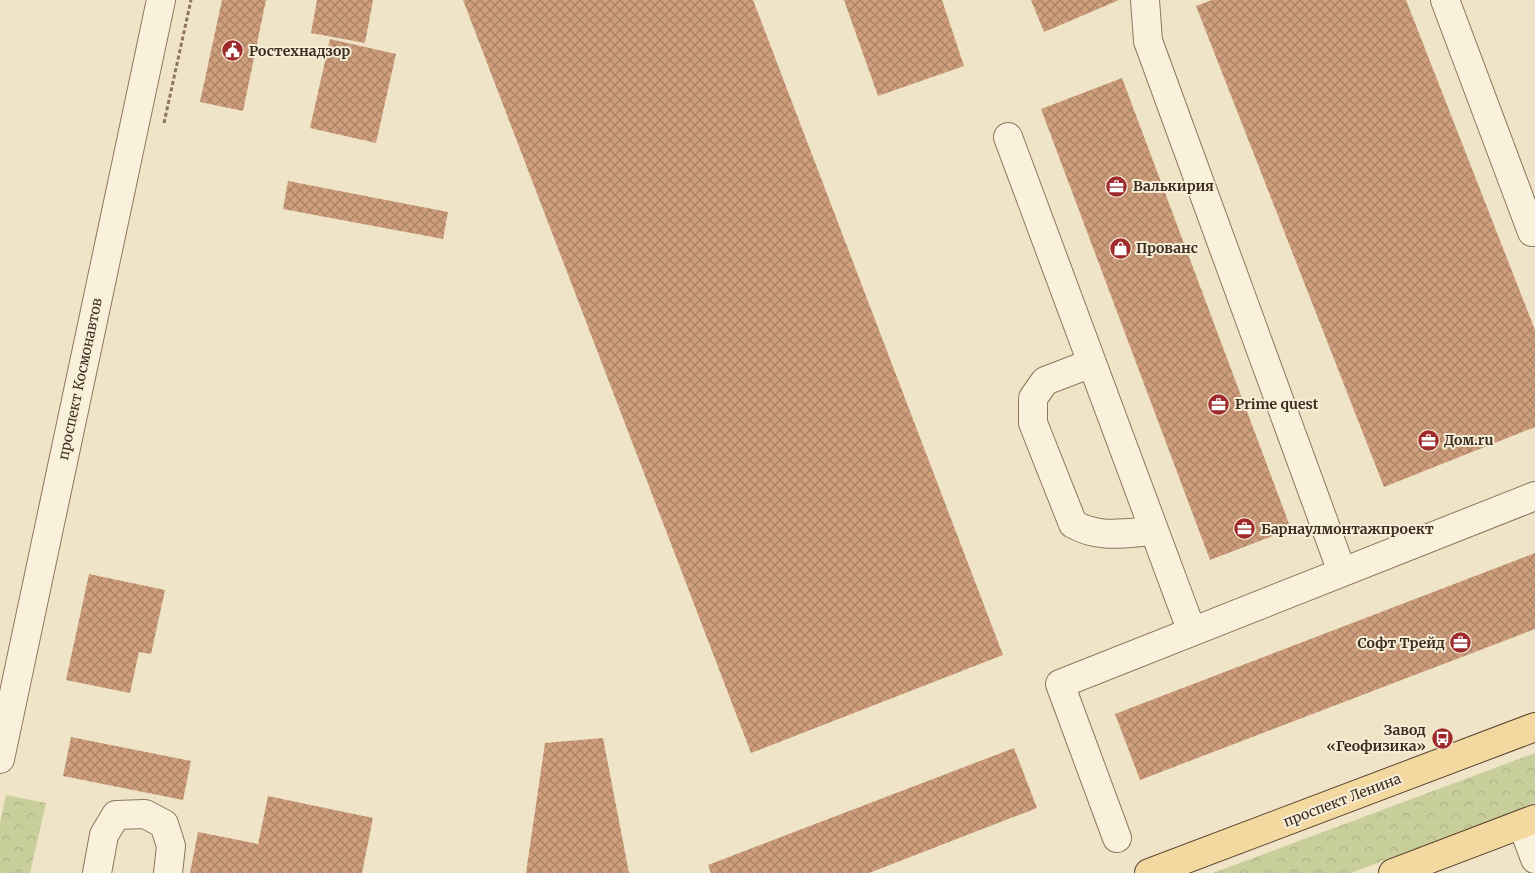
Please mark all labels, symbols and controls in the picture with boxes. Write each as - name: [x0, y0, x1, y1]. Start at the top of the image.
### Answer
- public building icon: Ростехнадзор: [221, 39, 245, 63]
- place label: Ростехнадзор: [249, 42, 350, 60]
- office icon: Валькирия: [1105, 174, 1129, 198]
- place label: Валькирия: [1133, 177, 1214, 195]
- shop icon: Прованс: [1108, 236, 1132, 260]
- place label: Прованс: [1136, 239, 1198, 257]
- street label: проспект Космонавтов: [54, 296, 106, 462]
- office icon: Prime quest: [1207, 392, 1231, 416]
- place label: Prime quest: [1235, 395, 1319, 413]
- office icon: Дом.ru: [1416, 428, 1440, 452]
- place label: Дом.ru: [1444, 431, 1493, 449]
- office icon: Барнаулмонтажпроект: [1233, 517, 1257, 541]
- place label: Барнаулмонтажпроект: [1261, 520, 1434, 538]
- office icon: Софт Трейд: [1449, 631, 1473, 655]
- place label: Софт Трейд: [1358, 634, 1445, 652]
- place label: Завод «Геофизика»: [1326, 721, 1426, 755]
- bus stop icon: Завод «Геофизика»: [1430, 726, 1454, 750]
- street label: проспект Ленина: [1281, 769, 1404, 831]

